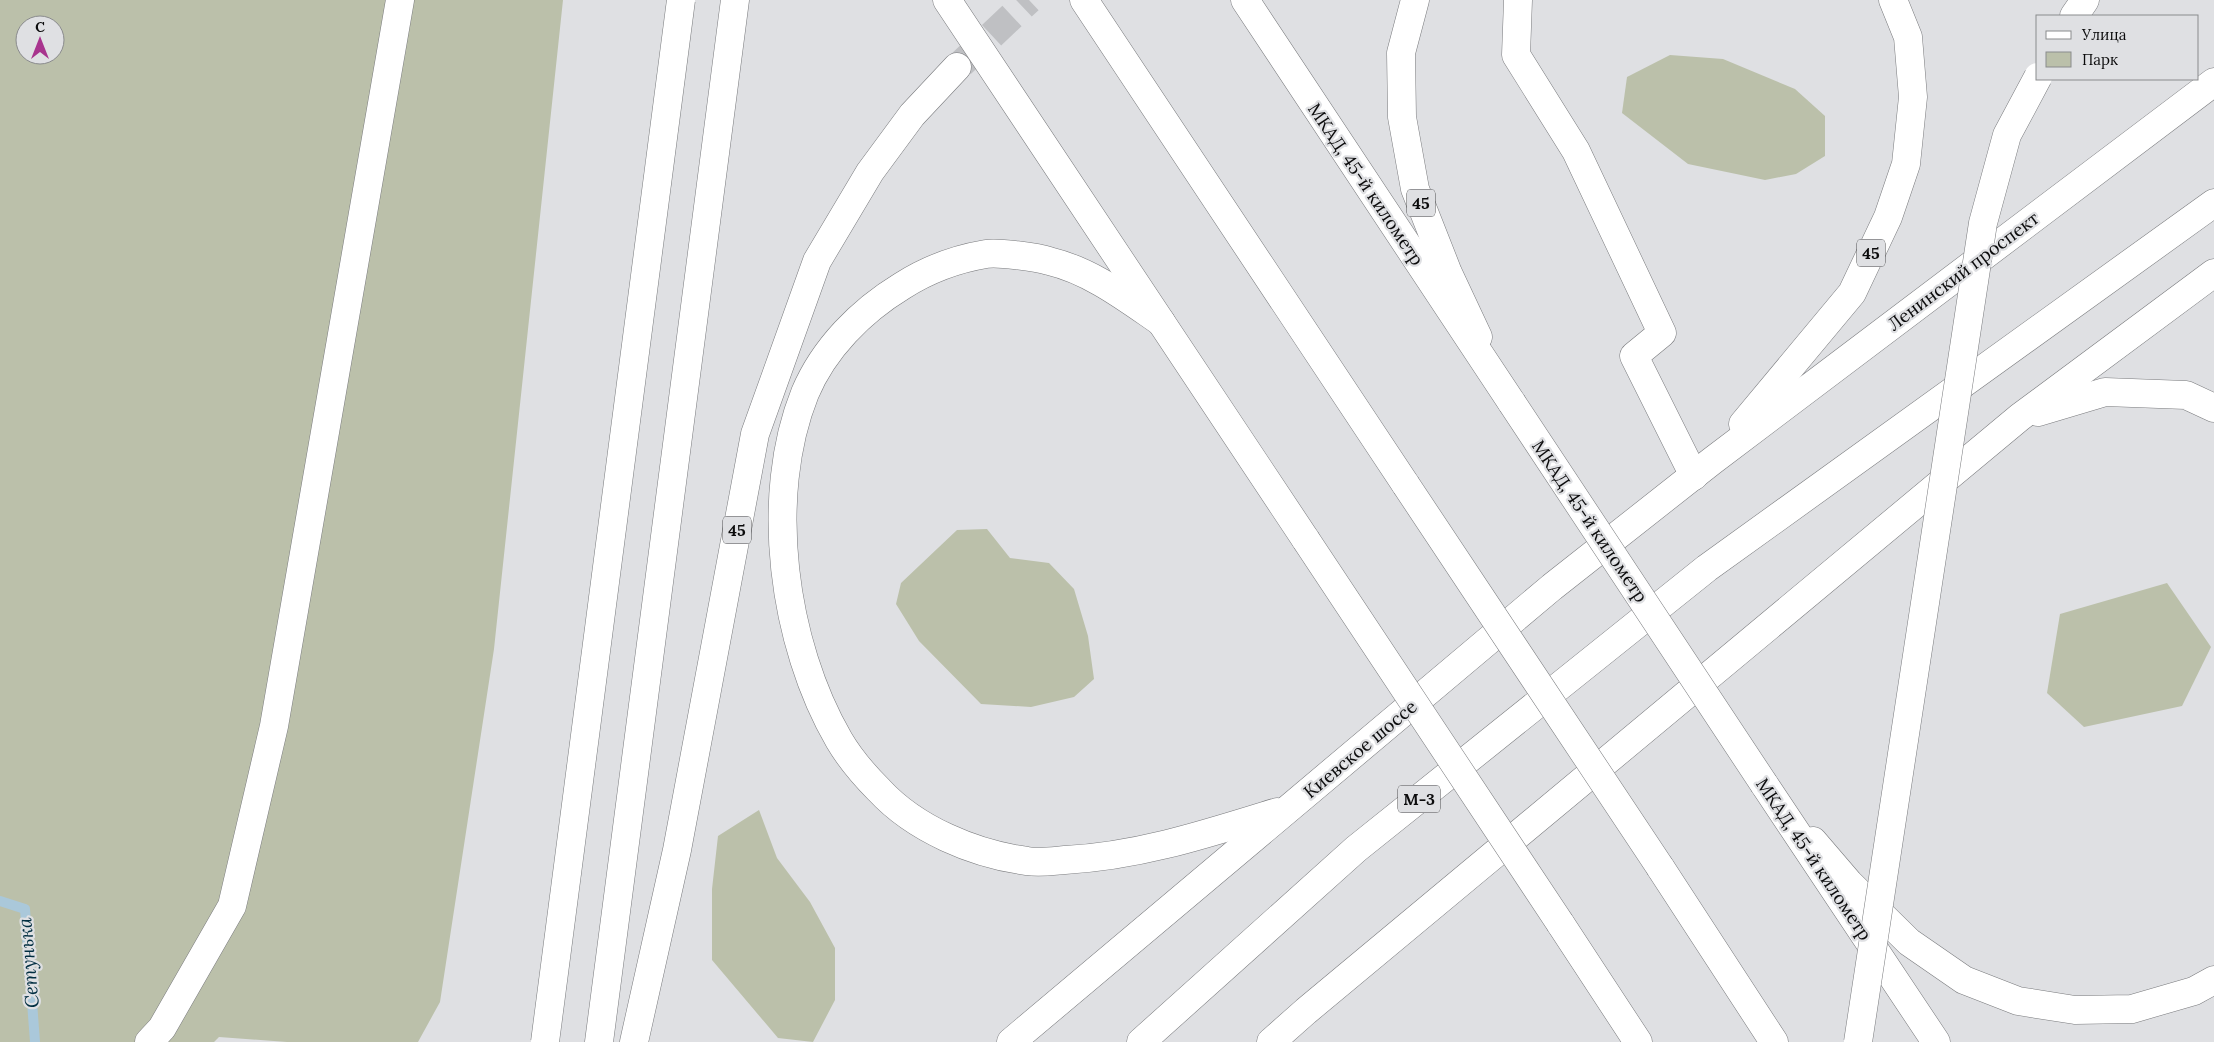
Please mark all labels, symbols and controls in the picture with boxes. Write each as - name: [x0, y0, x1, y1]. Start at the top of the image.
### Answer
- north arrow: [15, 15, 65, 65]
- legend: [2036, 15, 2199, 80]
- text: С: [35, 18, 45, 36]
- text: Улица: [2081, 25, 2127, 44]
- text: Парк: [2082, 50, 2118, 69]
- street label: МКАД, 45-й километр: [1304, 99, 1428, 269]
- road number: 45: [1407, 190, 1435, 217]
- street label: Ленинский проспект: [1883, 207, 2043, 335]
- road number: 45: [1857, 240, 1885, 266]
- street label: МКАД, 45-й километр: [1527, 435, 1653, 607]
- road number: 45: [723, 516, 751, 544]
- street label: Киевское шоссе: [1299, 695, 1422, 803]
- street label: МКАД, 45-й километр: [1751, 773, 1877, 945]
- road number: М-3: [1398, 786, 1440, 812]
- water label: Сетунька: [12, 916, 44, 1009]

